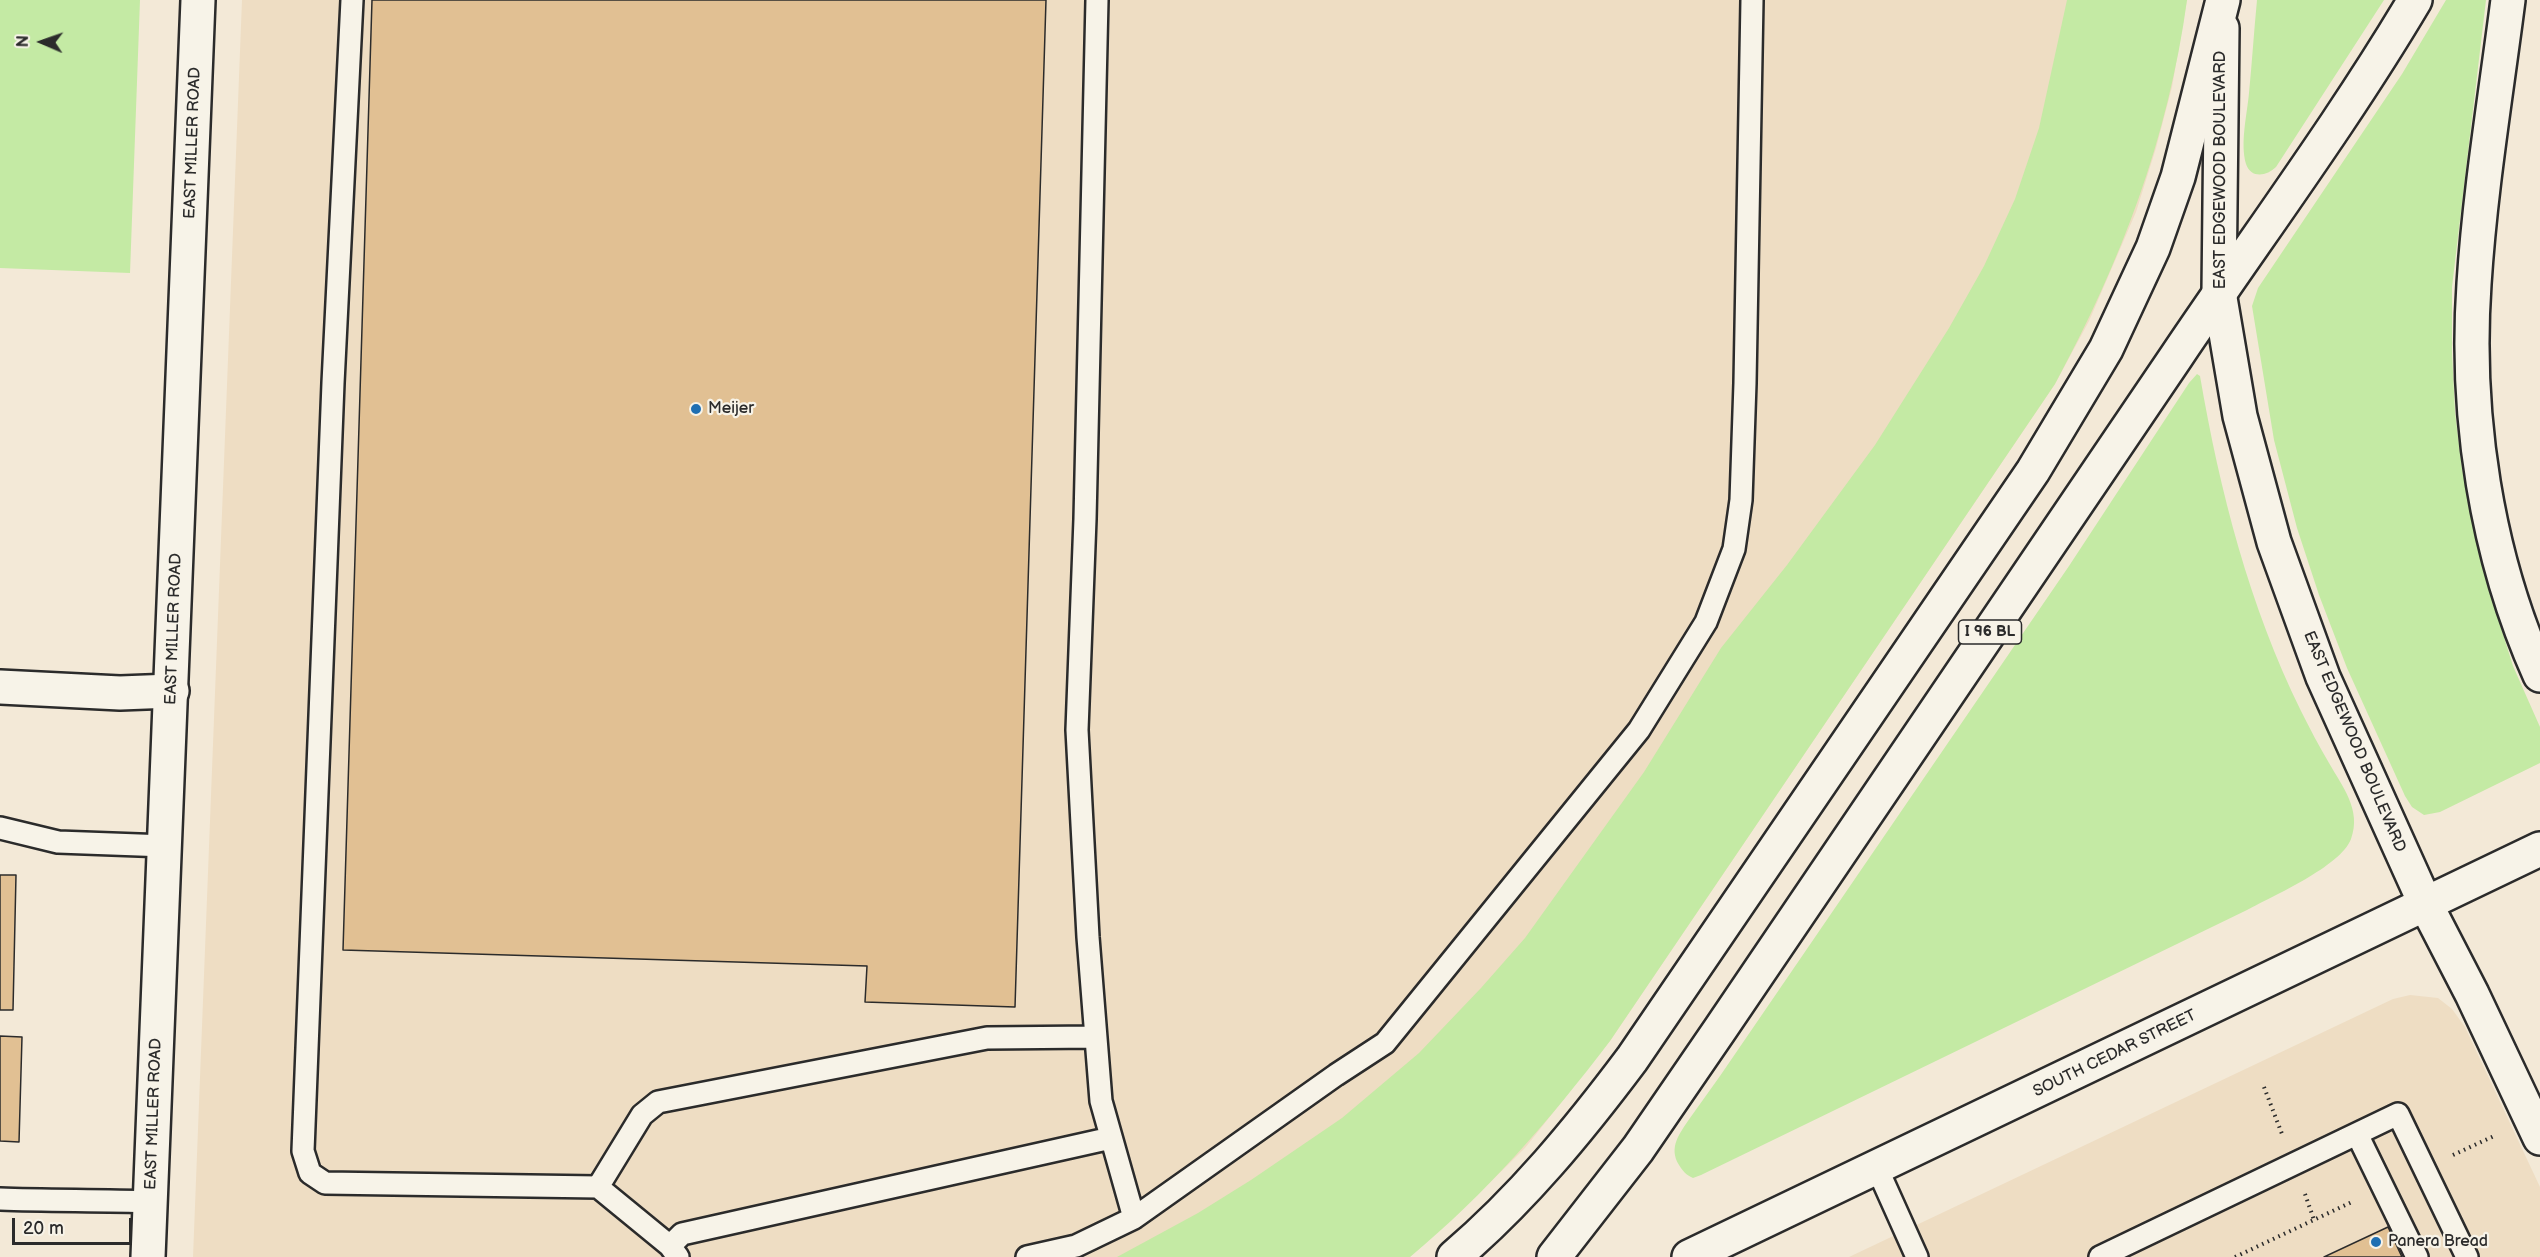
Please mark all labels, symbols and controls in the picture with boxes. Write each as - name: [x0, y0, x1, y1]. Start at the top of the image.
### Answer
- north arrow: [12, 12, 72, 72]
- text: N: [14, 35, 33, 48]
- street label: EAST EDGEWOOD BOULEVARD: [2211, 51, 2231, 289]
- street label: EAST MILLER ROAD: [181, 67, 205, 219]
- place label: Meijer: [708, 399, 754, 419]
- marker: Meijer: [689, 402, 703, 416]
- street label: EAST MILLER ROAD: [162, 553, 186, 705]
- road number: I 96 BL: [1958, 620, 2022, 644]
- street label: EAST EDGEWOOD BOULEVARD: [2299, 629, 2409, 855]
- street label: SOUTH CEDAR STREET: [2030, 1006, 2200, 1102]
- street label: EAST MILLER ROAD: [142, 1038, 166, 1190]
- scale bar: [15, 1206, 135, 1244]
- text: 20 m: [23, 1218, 64, 1239]
- place label: Panera Bread: [2388, 1232, 2488, 1252]
- marker: Panera Bread: [2369, 1235, 2383, 1249]

